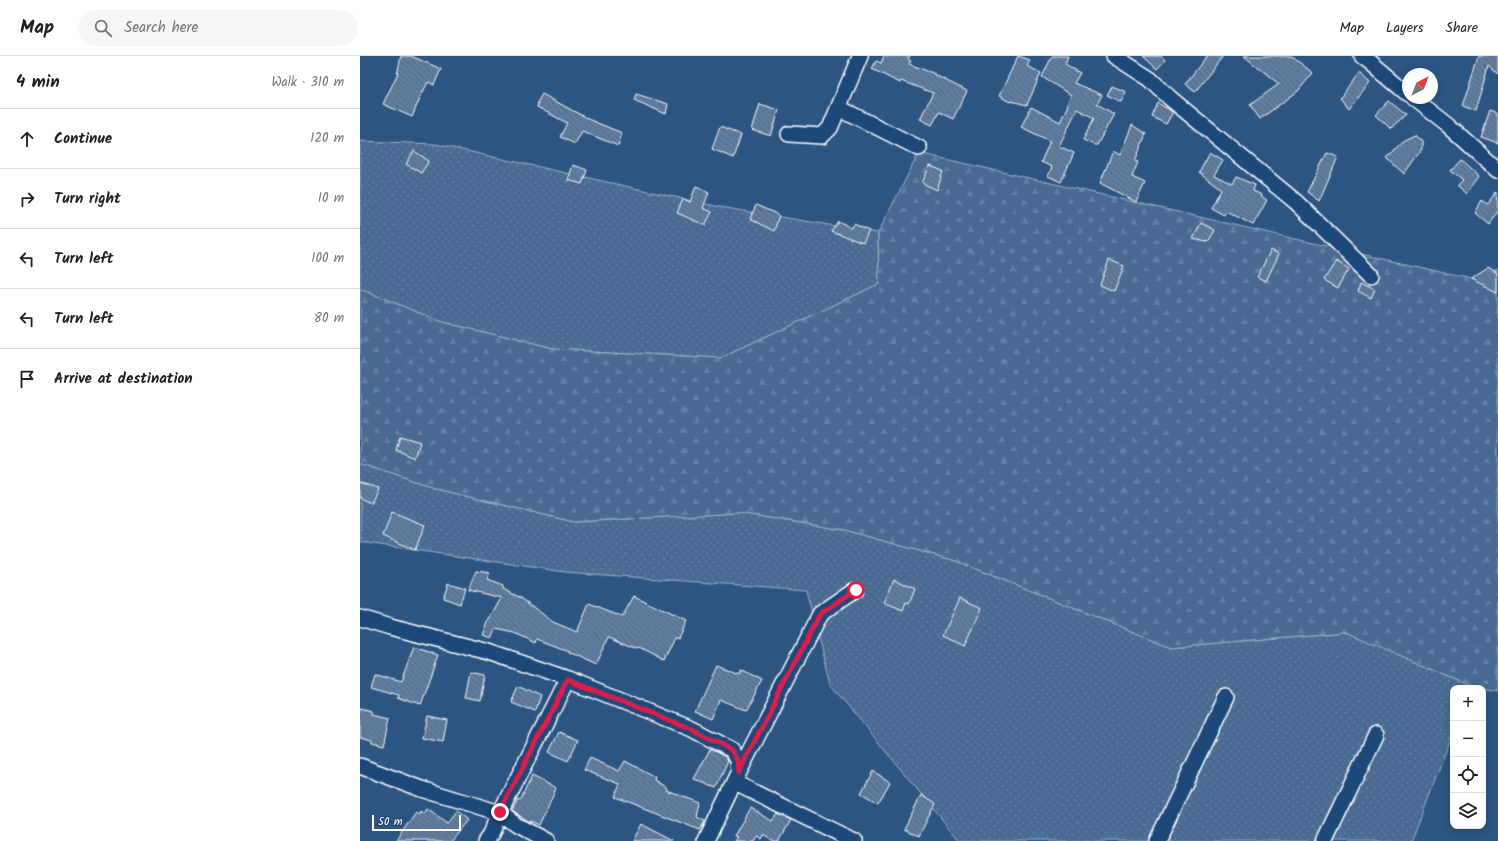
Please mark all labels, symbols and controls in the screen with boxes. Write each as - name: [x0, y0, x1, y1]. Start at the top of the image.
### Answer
- search box: [78, 10, 358, 46]
- text: Map: [20, 13, 54, 43]
- text: Search here: [124, 16, 198, 40]
- icon: search: [92, 17, 114, 39]
- text: Map: [1340, 17, 1364, 39]
- text: Layers: [1386, 17, 1424, 39]
- text: Share: [1446, 17, 1478, 39]
- north arrow: [1402, 68, 1438, 104]
- text: 4 min: [16, 69, 60, 96]
- text: Walk · 310 m: [271, 72, 344, 93]
- text: Continue: [54, 127, 112, 151]
- icon: ahead: [16, 128, 38, 150]
- text: 120 m: [310, 128, 344, 149]
- text: Turn right: [54, 187, 121, 211]
- icon: right: [16, 188, 38, 210]
- text: 10 m: [318, 188, 344, 209]
- text: Turn left: [54, 247, 114, 271]
- icon: left: [16, 248, 38, 270]
- text: 100 m: [311, 248, 344, 269]
- text: Turn left: [54, 307, 114, 331]
- icon: left: [16, 308, 38, 330]
- text: 80 m: [314, 308, 344, 329]
- text: Arrive at destination: [54, 367, 193, 391]
- icon: arrive: [16, 368, 38, 390]
- route start: [847, 581, 865, 599]
- map controls: [1450, 685, 1486, 829]
- button: +: [1450, 685, 1486, 721]
- button: −: [1450, 721, 1486, 757]
- button: locate: [1450, 757, 1486, 793]
- button: layers: [1450, 793, 1486, 829]
- route end: [491, 803, 509, 821]
- scale bar: [372, 813, 461, 832]
- text: 50 m: [378, 813, 403, 831]

